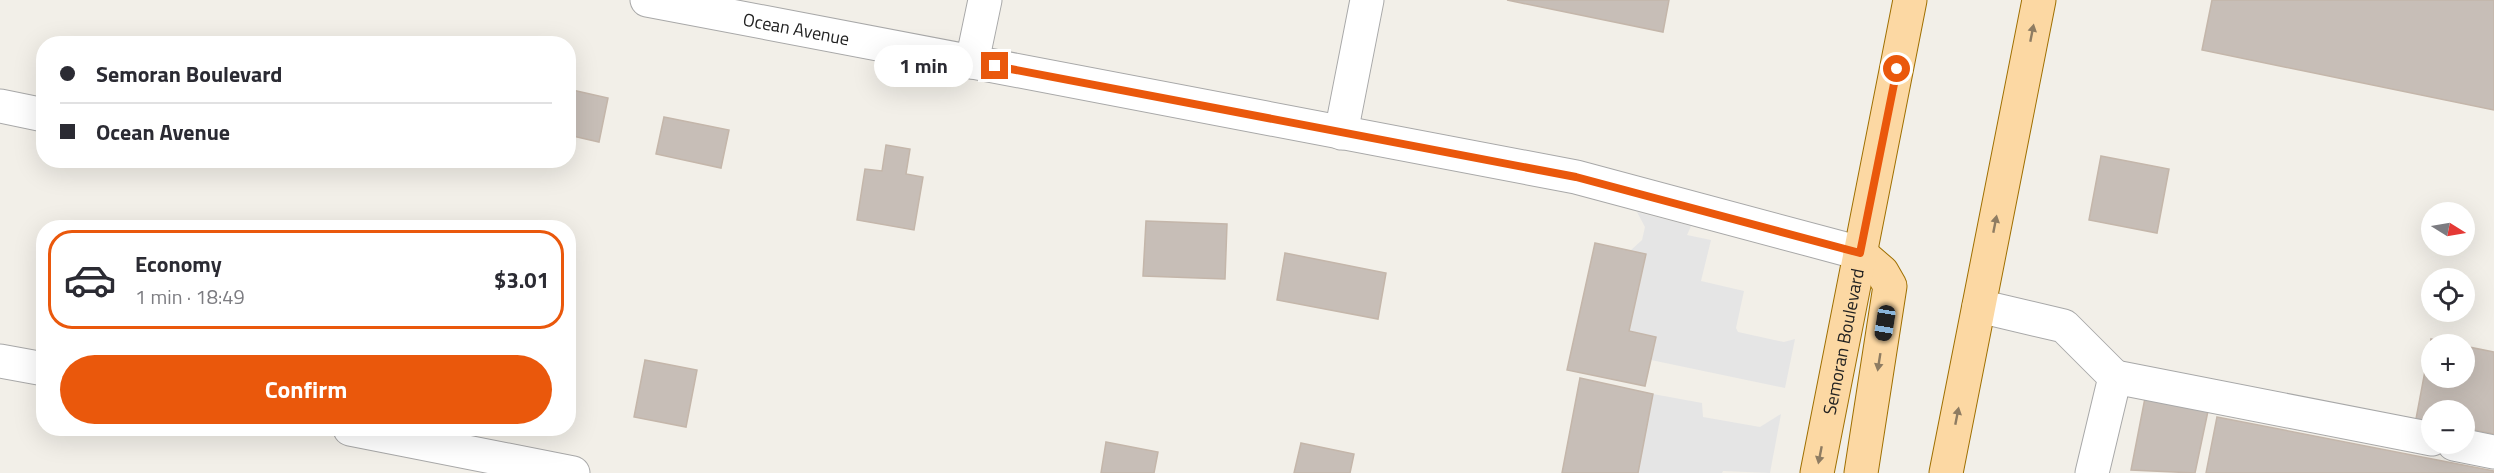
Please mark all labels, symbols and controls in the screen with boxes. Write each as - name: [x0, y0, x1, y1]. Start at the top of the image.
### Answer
- street label: Ocean Avenue: [741, 5, 852, 52]
- one-way arrow: [2028, 23, 2037, 42]
- callout: 1 min: [875, 45, 974, 87]
- text: 1 min: [899, 50, 948, 81]
- route end: [981, 52, 1008, 79]
- route start: [1883, 55, 1910, 82]
- text: Semoran Boulevard: [96, 57, 282, 91]
- text: Ocean Avenue: [96, 115, 230, 149]
- north arrow: [2421, 202, 2475, 256]
- map controls: [2421, 202, 2475, 454]
- one-way arrow: [1991, 215, 2000, 234]
- text: Economy: [135, 247, 222, 281]
- icon: car: [63, 253, 117, 307]
- text: $3.01: [494, 263, 549, 297]
- street label: Semoran Boulevard: [1815, 266, 1870, 417]
- button: locate: [2421, 268, 2475, 322]
- text: 1 min · 18:49: [135, 281, 245, 312]
- car: [1873, 304, 1897, 342]
- button: +: [2421, 334, 2475, 388]
- one-way arrow: [1874, 352, 1883, 371]
- button: Confirm: [60, 355, 552, 424]
- button: −: [2421, 400, 2475, 454]
- one-way arrow: [1953, 406, 1962, 425]
- one-way arrow: [1815, 446, 1825, 464]

